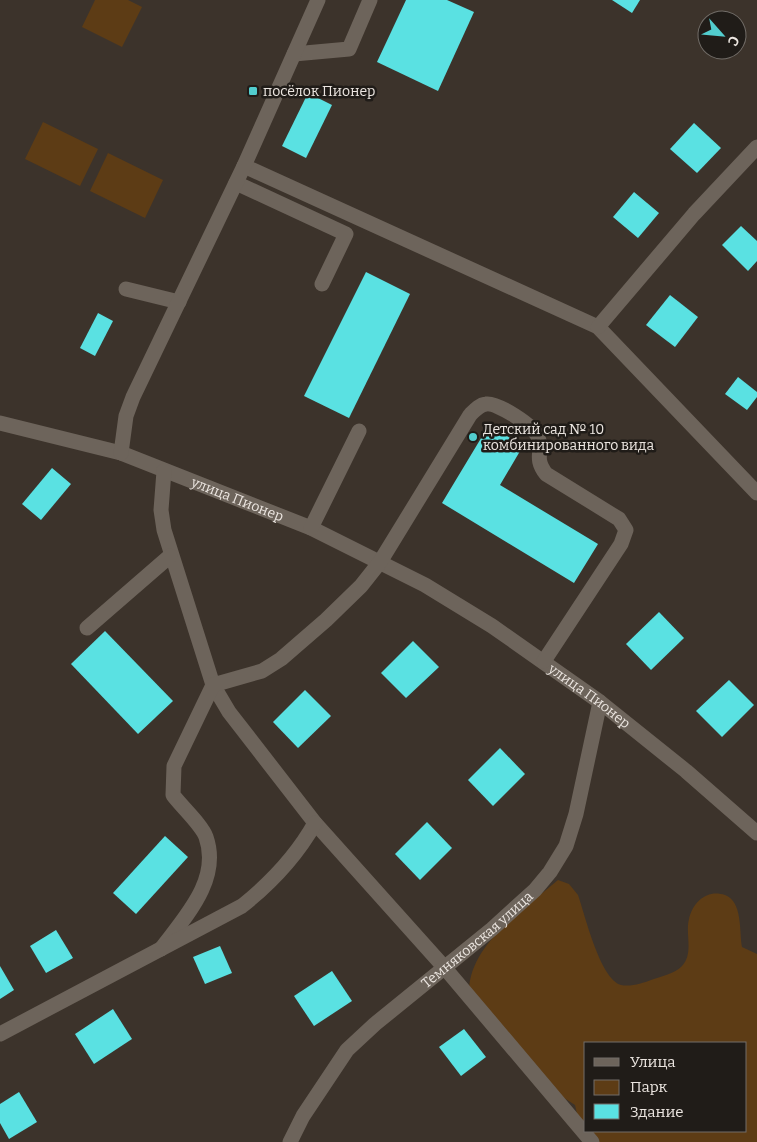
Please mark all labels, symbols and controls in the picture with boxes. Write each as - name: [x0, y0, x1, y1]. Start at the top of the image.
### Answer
- north arrow: [697, 10, 747, 60]
- text: С: [723, 33, 743, 49]
- place label: посёлок Пионер: [263, 83, 375, 100]
- marker: посёлок Пионер: [247, 85, 259, 97]
- place label: Детский сад № 10 комбинированного вида: [483, 421, 655, 454]
- marker: Детский сад № 10 комбинированного вида: [467, 431, 479, 443]
- street label: улица Пионер: [188, 473, 286, 525]
- street label: улица Пионер: [544, 660, 634, 732]
- street label: Темняковская улица: [418, 888, 537, 992]
- legend: [584, 1042, 747, 1132]
- text: Улица: [630, 1053, 676, 1071]
- text: Парк: [630, 1078, 668, 1096]
- text: Здание: [630, 1103, 684, 1121]

